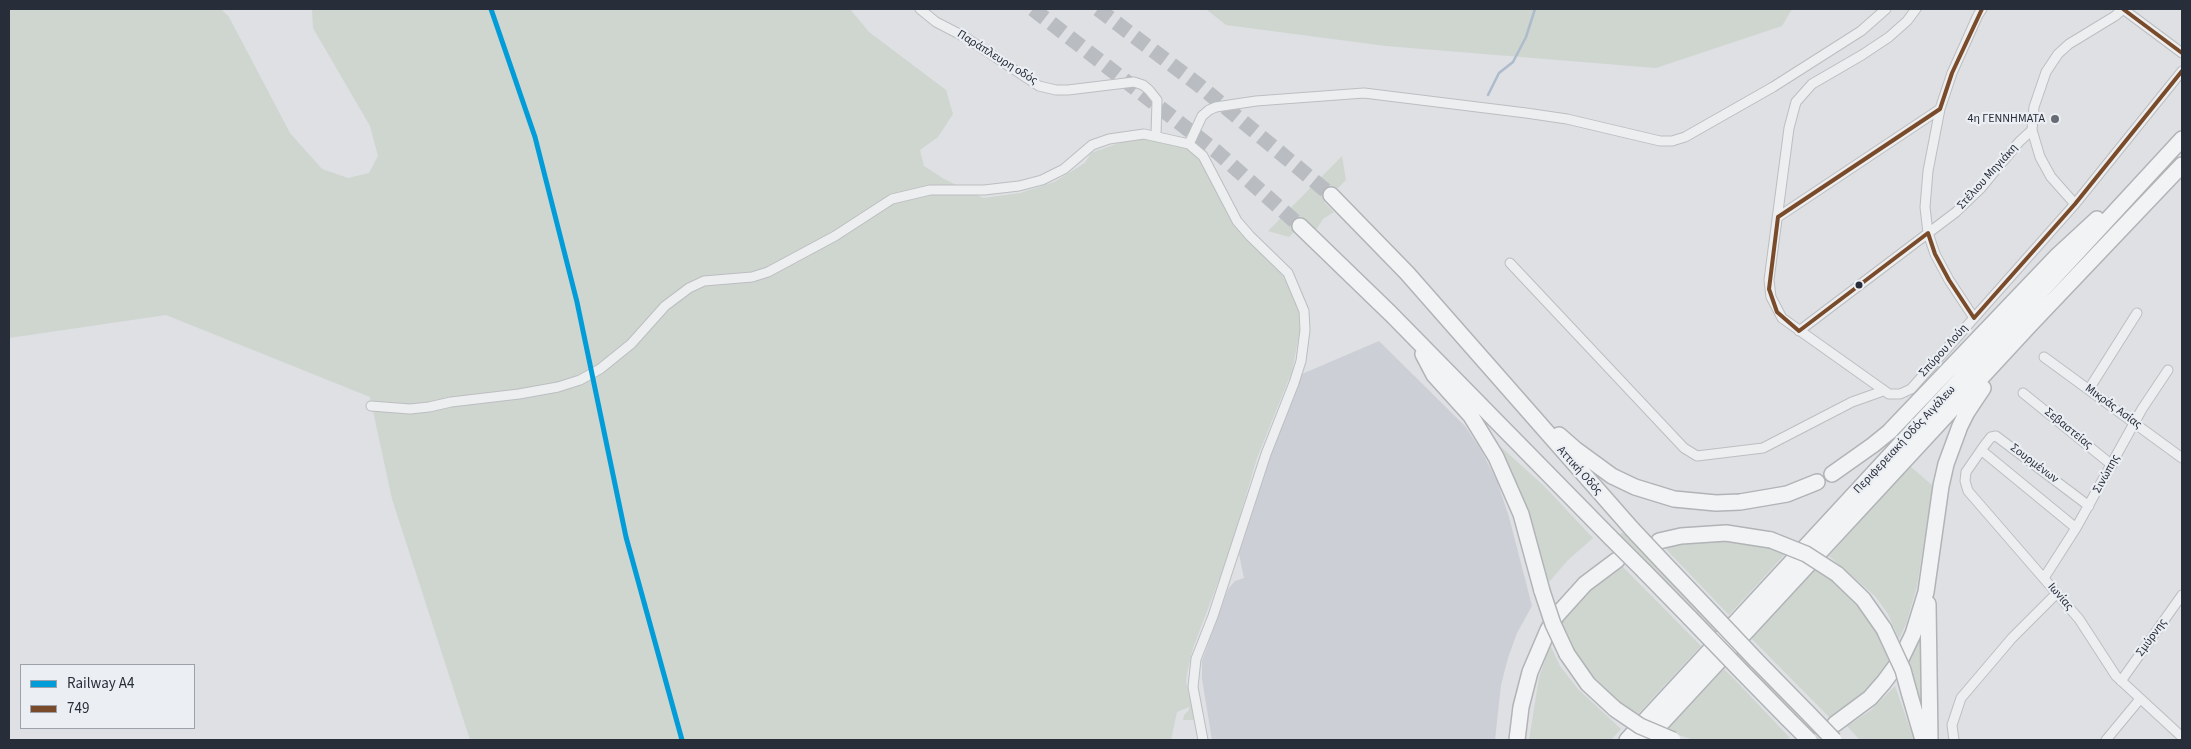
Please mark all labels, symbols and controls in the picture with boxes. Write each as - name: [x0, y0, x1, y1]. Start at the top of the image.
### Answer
- street label: Παράπλευρη οδός: [954, 28, 1040, 88]
- place label: 4η ΓΕΝΝΗΜΑΤΑ: [1967, 112, 2045, 126]
- marker: 4η ΓΕΝΝΗΜΑΤΑ: [2049, 113, 2061, 125]
- street label: Στέλιου Μηγιάκη: [1955, 141, 2021, 213]
- unlabelled marker: [1854, 280, 1864, 290]
- street label: Σπύρου Λούη: [1917, 322, 1971, 380]
- street label: Μικράς Ασίας: [2082, 382, 2144, 432]
- street label: Περιφερειακή Οδός Αιγάλεω: [1851, 383, 1959, 497]
- street label: Σεβαστείας: [2041, 405, 2095, 453]
- street label: Σουρμένων: [2007, 441, 2061, 487]
- street label: Αττική Οδός: [1553, 444, 1605, 498]
- street label: Σινώπης: [2091, 452, 2123, 496]
- street label: Ιωνίας: [2044, 580, 2076, 614]
- street label: Σμύρνης: [2134, 616, 2170, 660]
- legend: [20, 664, 195, 729]
- text: Railway A4: [67, 673, 134, 694]
- text: 749: [67, 698, 89, 719]

